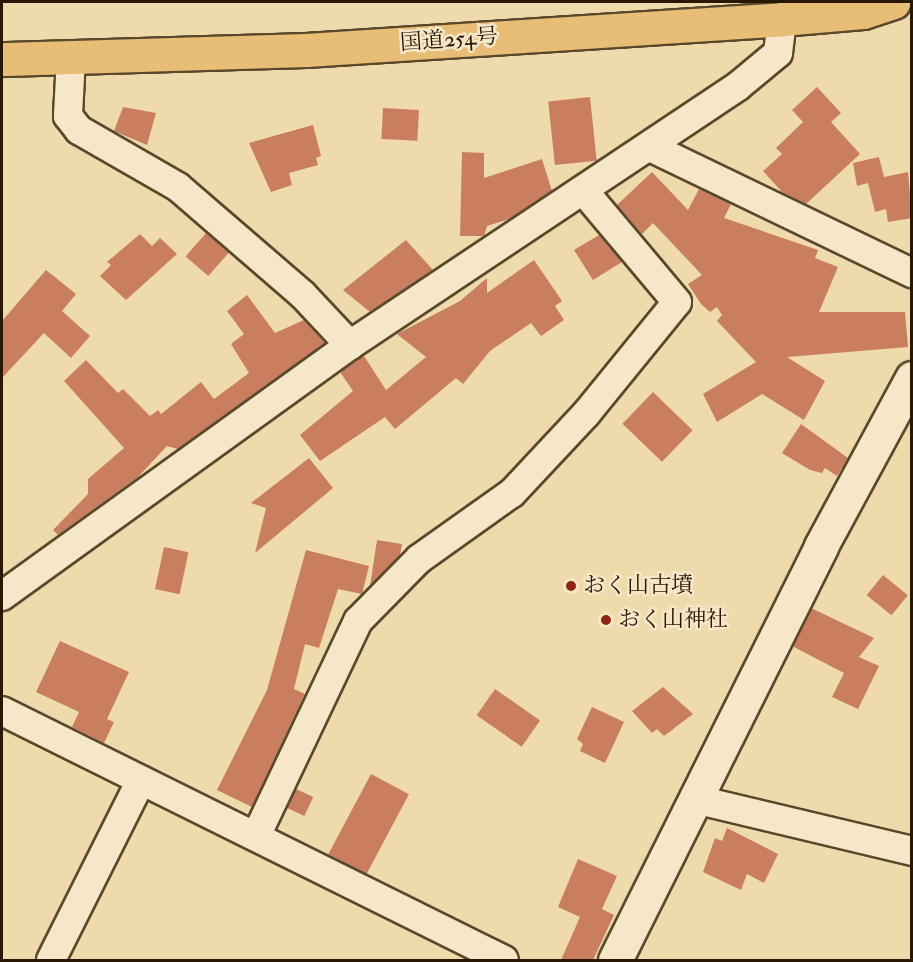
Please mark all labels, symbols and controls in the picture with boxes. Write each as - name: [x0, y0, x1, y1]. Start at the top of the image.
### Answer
- street label: 国道254号: [399, 23, 499, 57]
- place label: おく山古墳: [583, 573, 693, 599]
- marker: おく山古墳: [564, 579, 578, 593]
- place label: おく山神社: [618, 607, 728, 633]
- marker: おく山神社: [599, 613, 613, 627]

